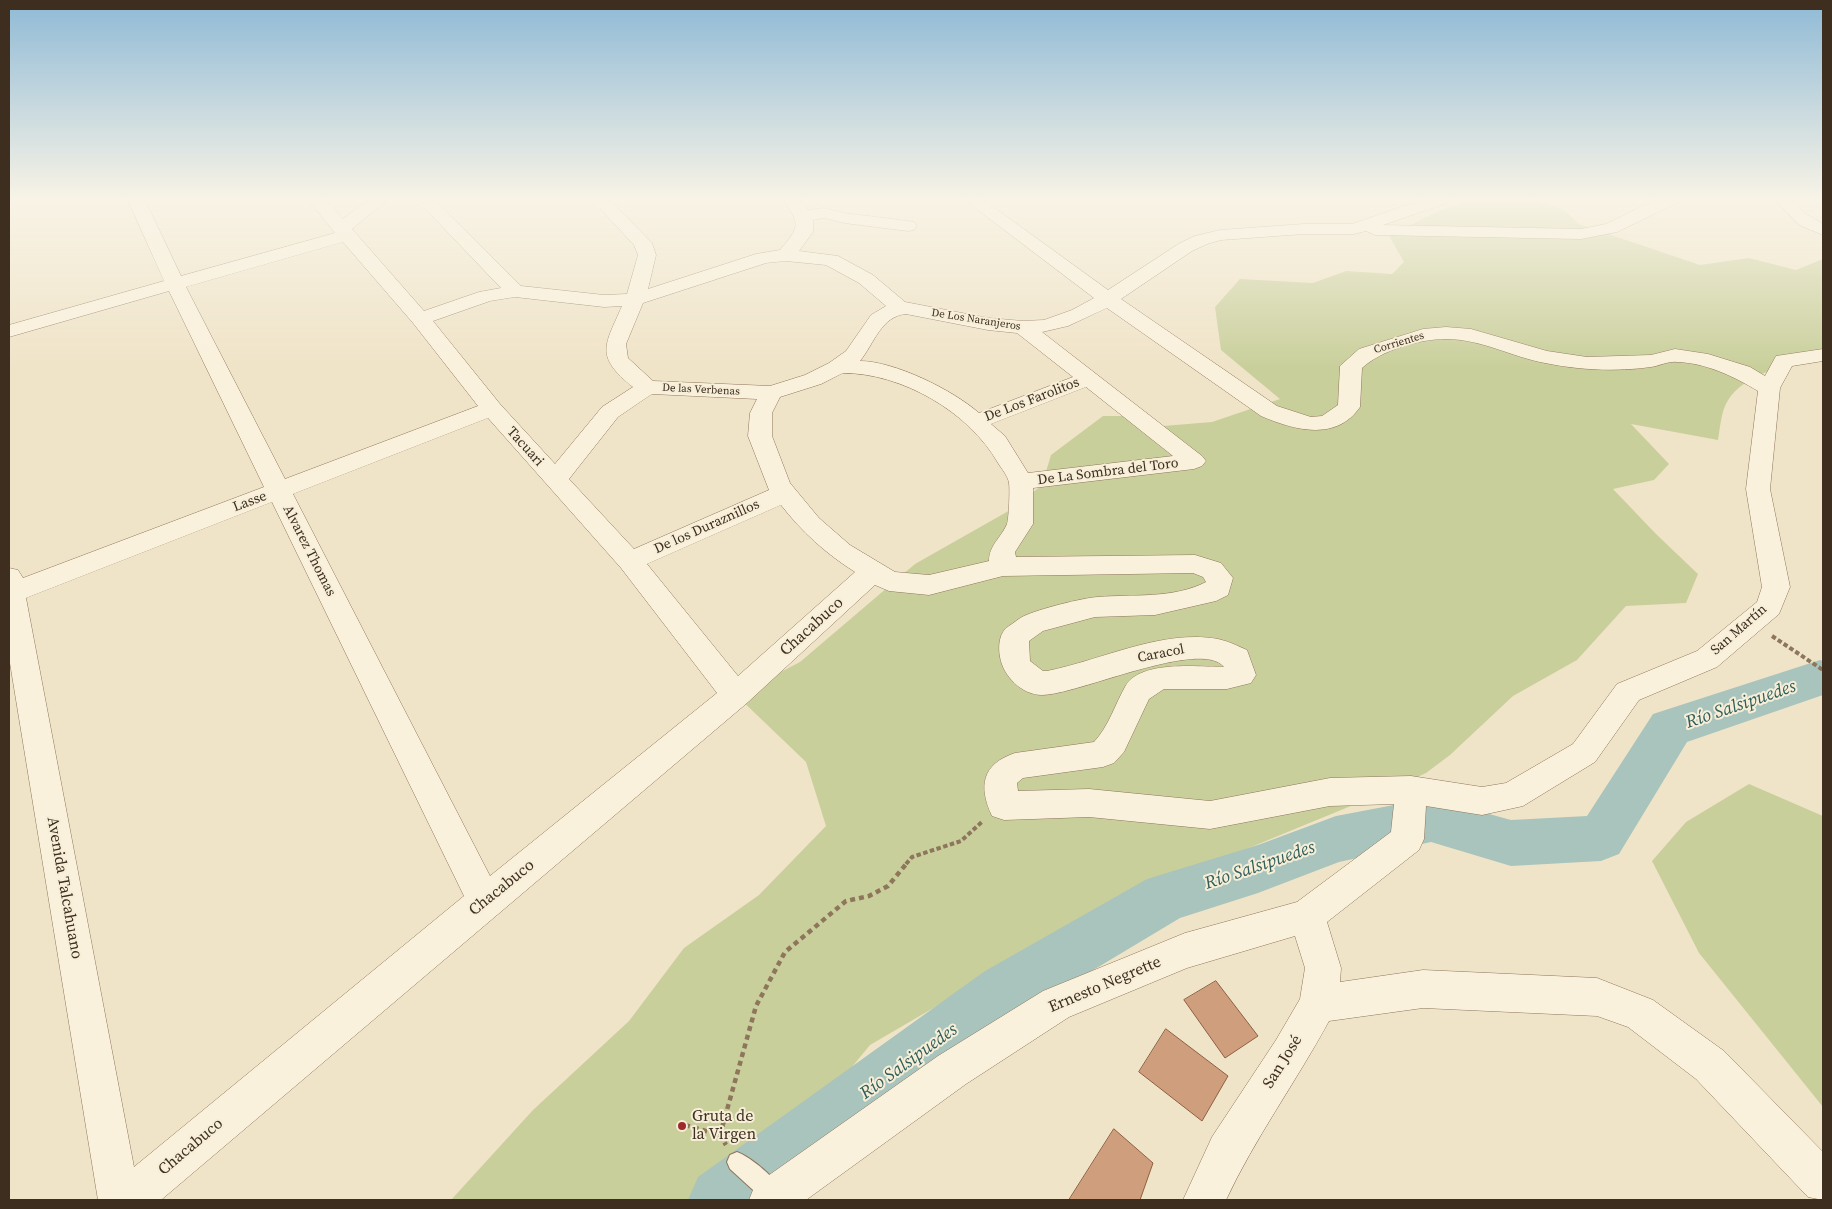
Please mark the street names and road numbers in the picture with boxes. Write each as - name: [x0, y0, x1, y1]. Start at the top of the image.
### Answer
- street label: De Los Naranjeros: [930, 306, 1022, 334]
- street label: Corrientes: [1372, 329, 1426, 357]
- street label: De Los Farolitos: [982, 374, 1082, 426]
- street label: De las Verbenas: [662, 381, 740, 399]
- street label: Tacuari: [503, 424, 547, 470]
- street label: De La Sombra del Toro: [1037, 455, 1179, 489]
- street label: Lasse: [231, 488, 269, 516]
- street label: De los Duraznillos: [652, 496, 762, 558]
- street label: Alvarez Thomas: [279, 503, 339, 599]
- street label: Chacabuco: [776, 594, 848, 660]
- street label: San Martín: [1708, 601, 1770, 659]
- street label: Caracol: [1136, 641, 1186, 667]
- street label: Avenida Talcahuano: [42, 815, 86, 961]
- street label: Chacabuco: [465, 856, 539, 920]
- street label: Ernesto Negrette: [1046, 953, 1164, 1017]
- street label: San José: [1259, 1032, 1307, 1092]
- street label: Chacabuco: [155, 1114, 227, 1180]

